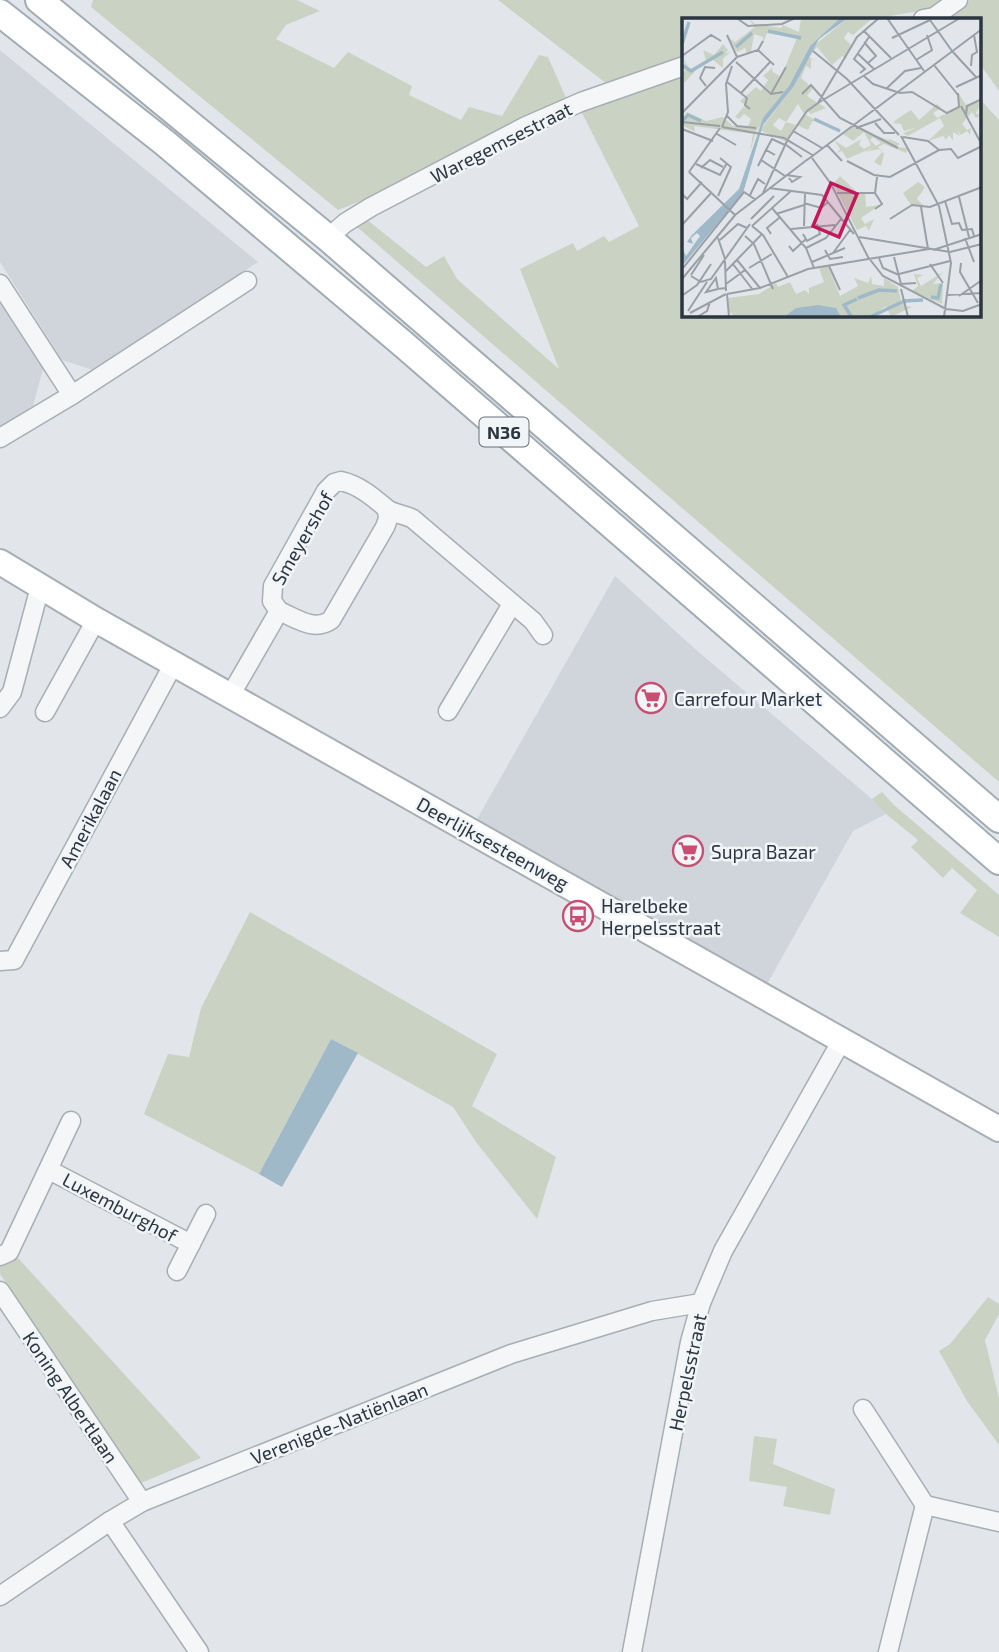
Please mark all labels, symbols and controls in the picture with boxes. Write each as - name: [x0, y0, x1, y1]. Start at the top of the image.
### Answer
- inset map: [682, 18, 982, 317]
- street label: Waregemsestraat: [426, 96, 576, 188]
- road number: N36: [480, 418, 528, 446]
- street label: Smeyershof: [266, 487, 338, 589]
- supermarket icon: Carrefour Market: [634, 681, 668, 715]
- place label: Carrefour Market: [674, 687, 822, 710]
- street label: Amerikalaan: [54, 765, 126, 871]
- street label: Deerlijksesteenweg: [413, 792, 573, 894]
- supermarket icon: Supra Bazar: [671, 834, 705, 868]
- place label: Supra Bazar: [711, 840, 816, 863]
- place label: Harelbeke Herpelsstraat: [601, 894, 721, 939]
- bus stop icon: Harelbeke Herpelsstraat: [561, 899, 595, 933]
- street label: Luxemburghof: [59, 1167, 182, 1247]
- street label: Herpelsstraat: [663, 1311, 711, 1433]
- street label: Koning Albertlaan: [18, 1327, 124, 1467]
- street label: Verenigde-Natiënlaan: [247, 1377, 431, 1469]

